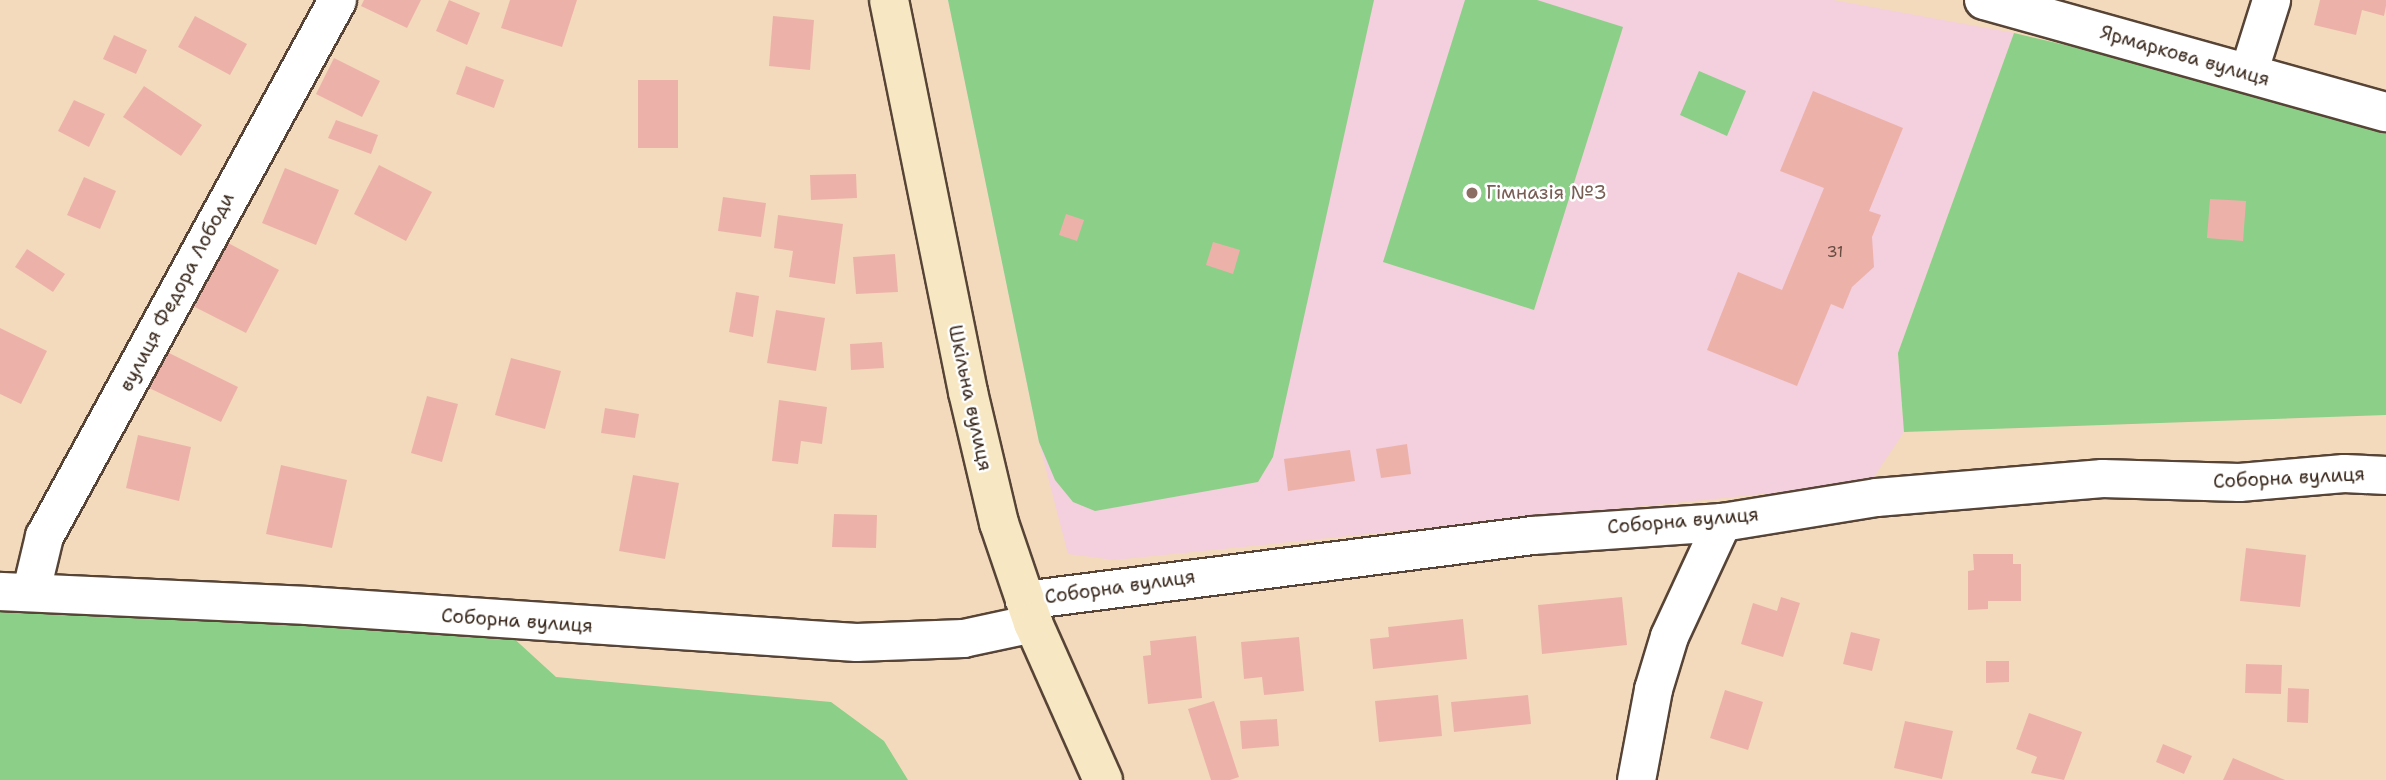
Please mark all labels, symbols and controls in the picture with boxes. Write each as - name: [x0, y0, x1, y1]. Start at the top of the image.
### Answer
- street label: Ярмаркова вулиця: [2098, 21, 2272, 91]
- place label: Гімназія №3: [1486, 182, 1607, 204]
- marker: Гімназія №3: [1464, 185, 1480, 201]
- street label: вулиця Федора Лободи: [115, 189, 239, 395]
- house number: 31: [1826, 242, 1844, 262]
- street label: Шкільна вулиця: [943, 323, 997, 473]
- street label: Соборна вулиця: [2213, 463, 2365, 493]
- street label: Соборна вулиця: [1606, 503, 1760, 539]
- street label: Соборна вулиця: [1043, 565, 1197, 609]
- street label: Соборна вулиця: [440, 604, 594, 638]

